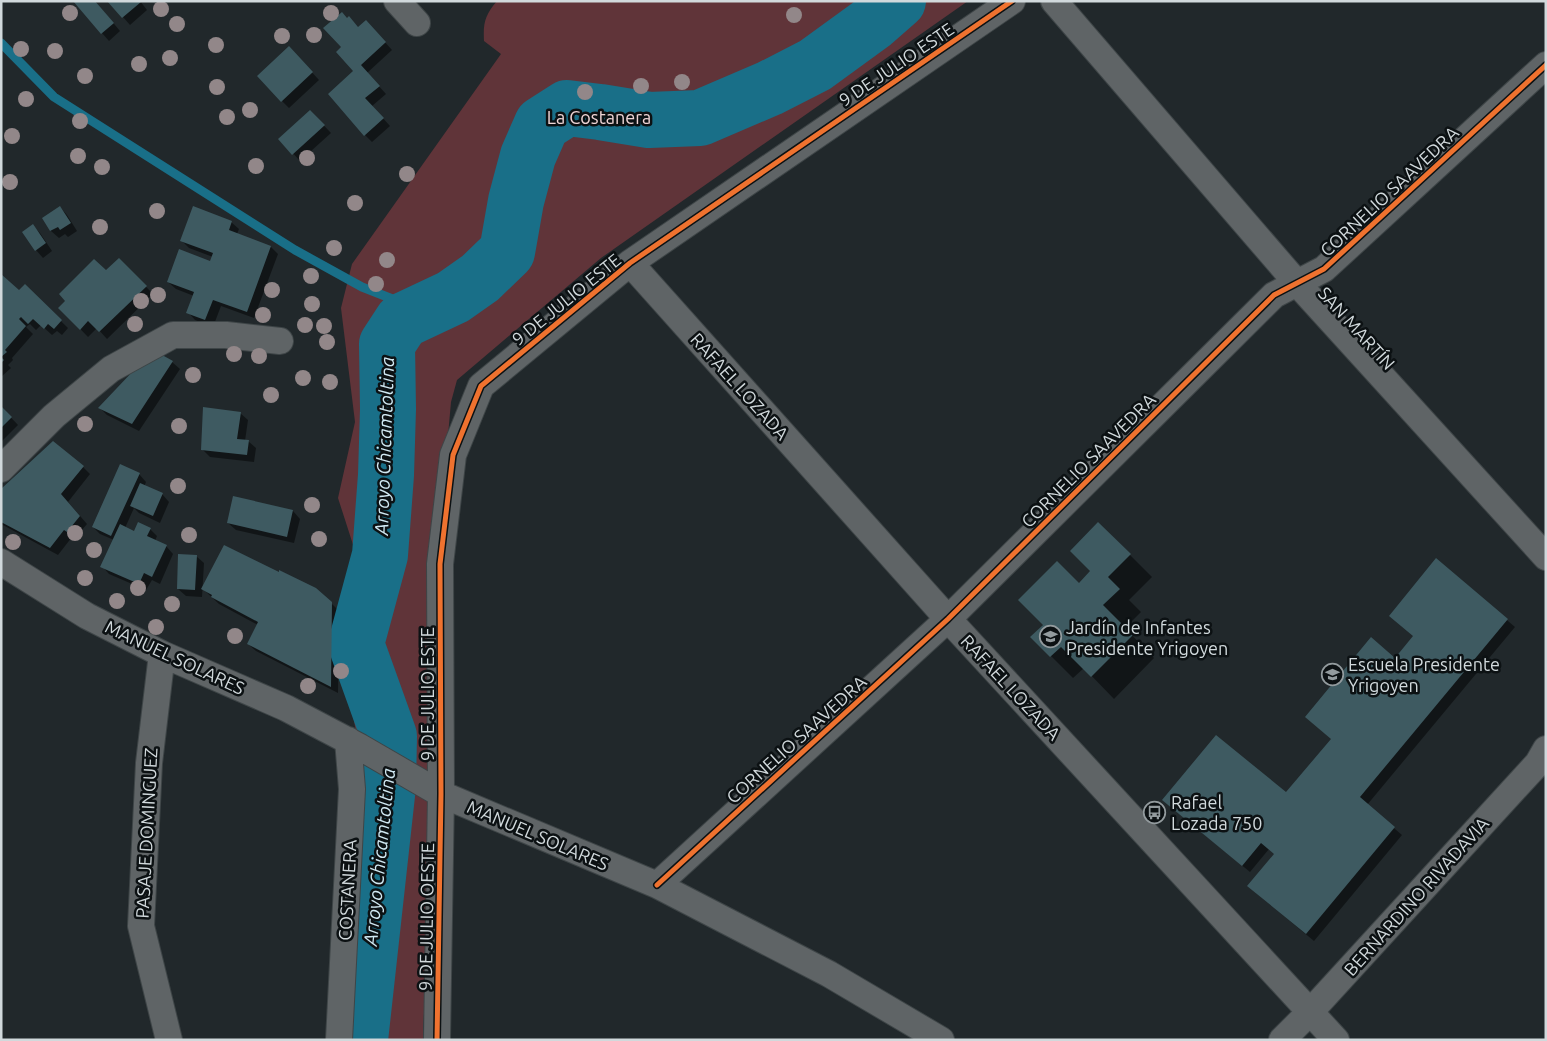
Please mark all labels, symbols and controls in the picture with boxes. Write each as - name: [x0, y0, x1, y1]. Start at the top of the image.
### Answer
- street label: 9 DE JULIO ESTE: [835, 18, 957, 110]
- park label: La Costanera: [547, 107, 651, 127]
- street label: CORNELIO SAAVEDRA: [1316, 122, 1462, 260]
- street label: 9 DE JULIO ESTE: [508, 249, 624, 349]
- street label: SAN MARTÍN: [1315, 282, 1400, 373]
- street label: RAFAEL LOZADA: [687, 329, 793, 444]
- water label: Arroyo Chicamtoltina: [370, 356, 398, 537]
- street label: CORNELIO SAAVEDRA: [1017, 389, 1159, 531]
- street label: MANUEL SOLARES: [102, 616, 248, 698]
- place label: Jardín de Infantes Presidente Yrigoyen: [1066, 617, 1228, 658]
- school or university icon: Jardín de Infantes Presidente Yrigoyen: [1038, 625, 1062, 649]
- street label: 9 DE JULIO ESTE: [417, 627, 437, 761]
- street label: RAFAEL LOZADA: [957, 630, 1065, 744]
- place label: Escuela Presidente Yrigoyen: [1348, 654, 1500, 695]
- school or university icon: Escuela Presidente Yrigoyen: [1320, 662, 1344, 686]
- street label: CORNELIO SAAVEDRA: [722, 671, 870, 807]
- street label: PASAJE DOMINGUEZ: [132, 747, 160, 919]
- water label: Arroyo Chicamtoltina: [359, 767, 399, 948]
- place label: Rafael Lozada 750: [1171, 792, 1262, 833]
- street label: MANUEL SOLARES: [464, 796, 612, 874]
- bus stop icon: Rafael Lozada 750: [1143, 800, 1167, 824]
- street label: BERNARDINO RIVADAVIA: [1340, 813, 1493, 979]
- street label: COSTANERA: [334, 839, 360, 941]
- street label: 9 DE JULIO OESTE: [415, 843, 437, 991]

